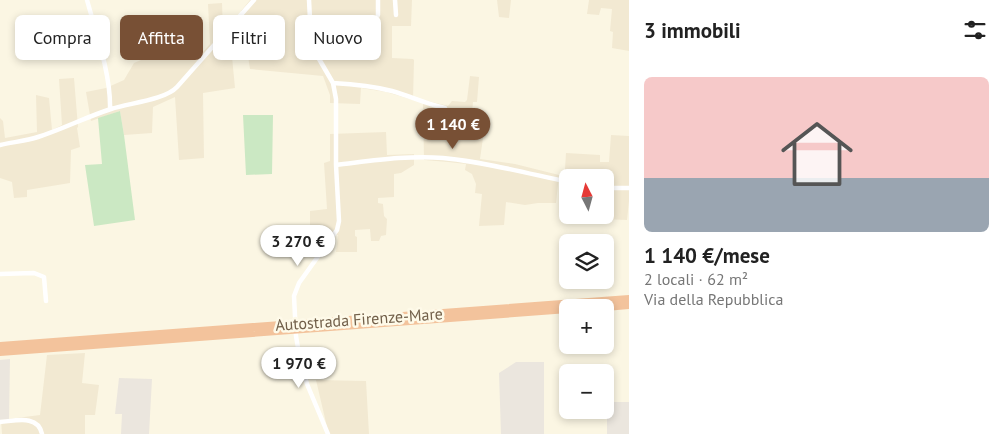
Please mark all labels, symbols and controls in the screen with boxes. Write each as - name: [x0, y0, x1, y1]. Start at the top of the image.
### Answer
- chip: Compra: [15, 15, 110, 60]
- chip: Affitta: [120, 15, 203, 60]
- chip: Filtri: [213, 15, 285, 60]
- chip: Nuovo: [295, 15, 381, 60]
- icon: filters: [961, 16, 989, 44]
- text: 3 immobili: [644, 17, 741, 44]
- pin: 1 140 €: [407, 108, 499, 150]
- icon: home: [772, 109, 862, 199]
- text: 1 140 €: [426, 114, 480, 134]
- north arrow: [559, 169, 614, 224]
- map controls: [559, 169, 614, 419]
- pin: 3 270 €: [252, 224, 344, 267]
- text: 3 270 €: [271, 231, 325, 251]
- button: layers: [559, 234, 614, 289]
- text: 1 140 €/mese: [644, 242, 770, 269]
- text: 2 locali · 62 m²: [644, 269, 748, 289]
- text: Via della Repubblica: [644, 289, 783, 309]
- button: +: [559, 299, 614, 354]
- street label: Autostrada Firenze-Mare: [275, 303, 443, 335]
- pin: 1 970 €: [253, 346, 345, 389]
- text: 1 970 €: [272, 353, 326, 373]
- button: −: [559, 364, 614, 419]

